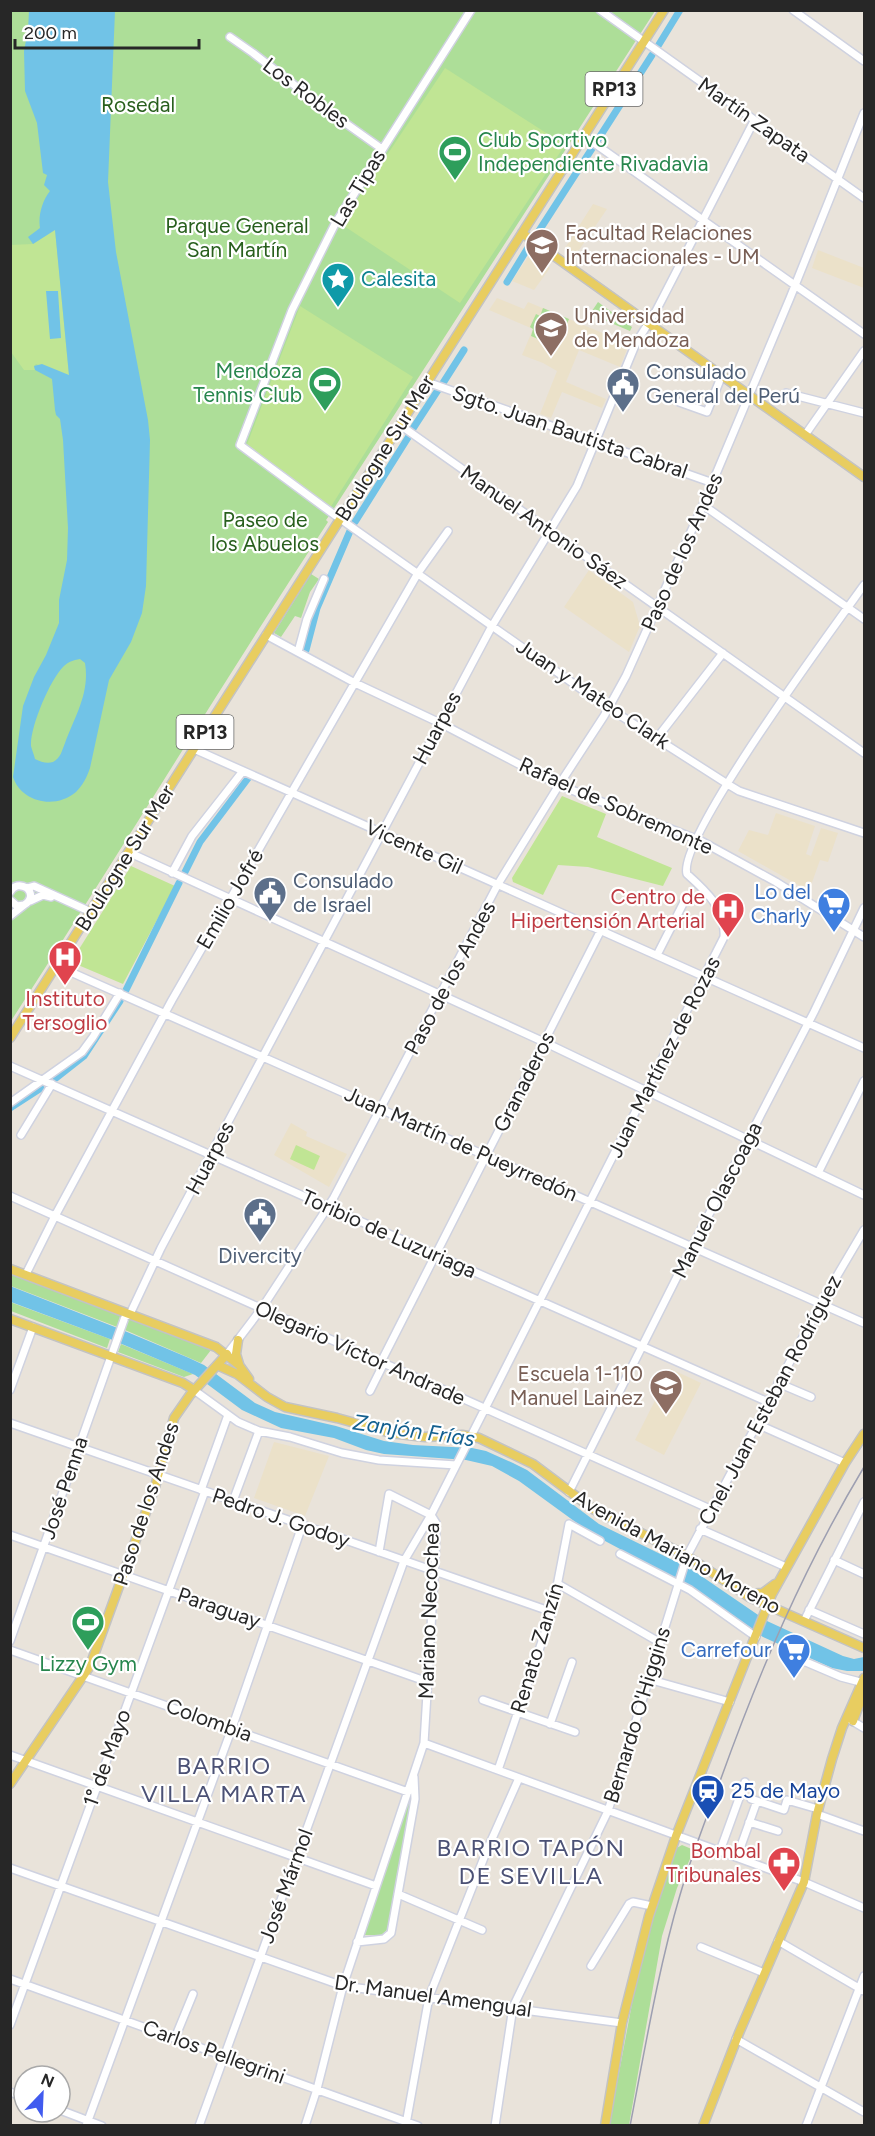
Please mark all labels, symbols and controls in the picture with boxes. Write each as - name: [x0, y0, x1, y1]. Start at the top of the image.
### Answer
- scale bar: [15, 12, 200, 50]
- text: 200 m: [24, 22, 77, 44]
- street label: Los Robles: [258, 52, 354, 133]
- road number: RP13: [586, 72, 642, 106]
- street label: Martín Zapata: [693, 72, 815, 167]
- park label: Rosedal: [101, 92, 175, 117]
- place label: Club Sportivo Independiente Rivadavia: [478, 127, 708, 176]
- sports icon: Club Sportivo Independiente Rivadavia: [437, 134, 473, 181]
- street label: Las Tipas: [325, 144, 390, 231]
- park label: Parque General San Martín: [165, 213, 309, 262]
- place label: Facultad Relaciones Internacionales - UM: [565, 220, 760, 269]
- school or university icon: Facultad Relaciones Internacionales - UM: [524, 227, 560, 274]
- place icon: Calesita: [320, 261, 356, 308]
- place label: Calesita: [361, 266, 436, 291]
- place label: Universidad de Mendoza: [574, 303, 689, 352]
- school or university icon: Universidad de Mendoza: [533, 310, 569, 357]
- place label: Mendoza Tennis Club: [193, 358, 302, 407]
- place label: Consulado General del Perú: [646, 359, 800, 408]
- sports icon: Mendoza Tennis Club: [307, 365, 343, 412]
- public building icon: Consulado General del Perú: [605, 366, 641, 413]
- street label: Boulogne Sur Mer: [330, 370, 440, 525]
- street label: Sgto. Juan Bautista Cabral: [449, 379, 691, 484]
- street label: Manuel Antonio Sáez: [456, 459, 633, 594]
- street label: Paso de los Andes: [636, 469, 728, 635]
- park label: Paseo de los Abuelos: [211, 507, 319, 556]
- street label: Juan y Mateo Clark: [512, 633, 675, 755]
- street label: Huarpes: [407, 687, 466, 768]
- road number: RP13: [176, 715, 234, 749]
- street label: Rafael de Sobremonte: [515, 752, 717, 860]
- street label: Boulogne Sur Mer: [70, 780, 180, 935]
- street label: Vicente Gil: [362, 814, 467, 879]
- street label: Emilio Jofré: [191, 844, 268, 953]
- place label: Consulado de Israel: [293, 868, 393, 917]
- public building icon: Consulado de Israel: [252, 875, 288, 922]
- place label: Lo del Charly: [751, 879, 811, 928]
- place label: Centro de Hipertensión Arterial: [511, 884, 705, 933]
- supermarket icon: Lo del Charly: [816, 886, 852, 933]
- hospital icon: Centro de Hipertensión Arterial: [710, 891, 746, 938]
- street label: Paso de los Andes: [399, 897, 501, 1059]
- hospital icon: Instituto Tersoglio: [47, 939, 83, 986]
- street label: Juan Martínez de Rozas: [602, 952, 725, 1161]
- place label: Instituto Tersoglio: [23, 986, 107, 1035]
- street label: Granaderos: [488, 1028, 559, 1136]
- street label: Juan Martín de Pueyrredón: [341, 1081, 582, 1206]
- street label: Huarpes: [180, 1117, 239, 1198]
- street label: Manuel Olascoaga: [666, 1118, 767, 1282]
- street label: Toribio de Luzuriaga: [298, 1184, 480, 1283]
- public building icon: Divercity: [242, 1196, 278, 1243]
- place label: Divercity: [218, 1243, 302, 1268]
- street label: Cnel. Juan Esteban Rodríguez: [693, 1270, 846, 1529]
- street label: Olegario Víctor Andrade: [251, 1295, 469, 1410]
- place label: Escuela 1-110 Manuel Lainez: [510, 1361, 643, 1410]
- school or university icon: Escuela 1-110 Manuel Lainez: [648, 1368, 684, 1415]
- water label: Zanjón Frías: [351, 1409, 477, 1452]
- street label: Paso de los Andes: [107, 1419, 184, 1589]
- street label: José Penna: [34, 1433, 93, 1542]
- street label: Pedro J. Godoy: [209, 1482, 353, 1553]
- street label: Avenida Mariano Moreno: [569, 1484, 785, 1619]
- street label: Mariano Necochea: [413, 1522, 444, 1700]
- street label: Renato Zanzín: [505, 1580, 568, 1716]
- street label: Paraguay: [174, 1582, 264, 1633]
- sports icon: Lizzy Gym: [70, 1604, 106, 1651]
- street label: Bernardo O'Higgins: [598, 1624, 675, 1806]
- supermarket icon: Carrefour: [776, 1632, 812, 1679]
- place label: Carrefour: [681, 1637, 771, 1662]
- place label: Lizzy Gym: [39, 1651, 137, 1676]
- street label: Colombia: [163, 1692, 256, 1747]
- street label: 1° de Mayo: [77, 1706, 136, 1810]
- district label: BARRIO VILLA MARTA: [141, 1751, 307, 1808]
- station icon: 25 de Mayo: [690, 1773, 726, 1820]
- place label: 25 de Mayo: [731, 1778, 840, 1803]
- street label: José Mármol: [253, 1825, 318, 1946]
- district label: BARRIO TAPÓN DE SEVILLA: [437, 1833, 625, 1890]
- place label: Bombal Tribunales: [666, 1838, 761, 1887]
- pharmacy icon: Bombal Tribunales: [766, 1845, 802, 1892]
- street label: Dr. Manuel Amengual: [333, 1969, 533, 2022]
- street label: Carlos Pellegrini: [140, 2014, 289, 2089]
- north arrow: [12, 2064, 72, 2124]
- text: N: [38, 2069, 57, 2092]

